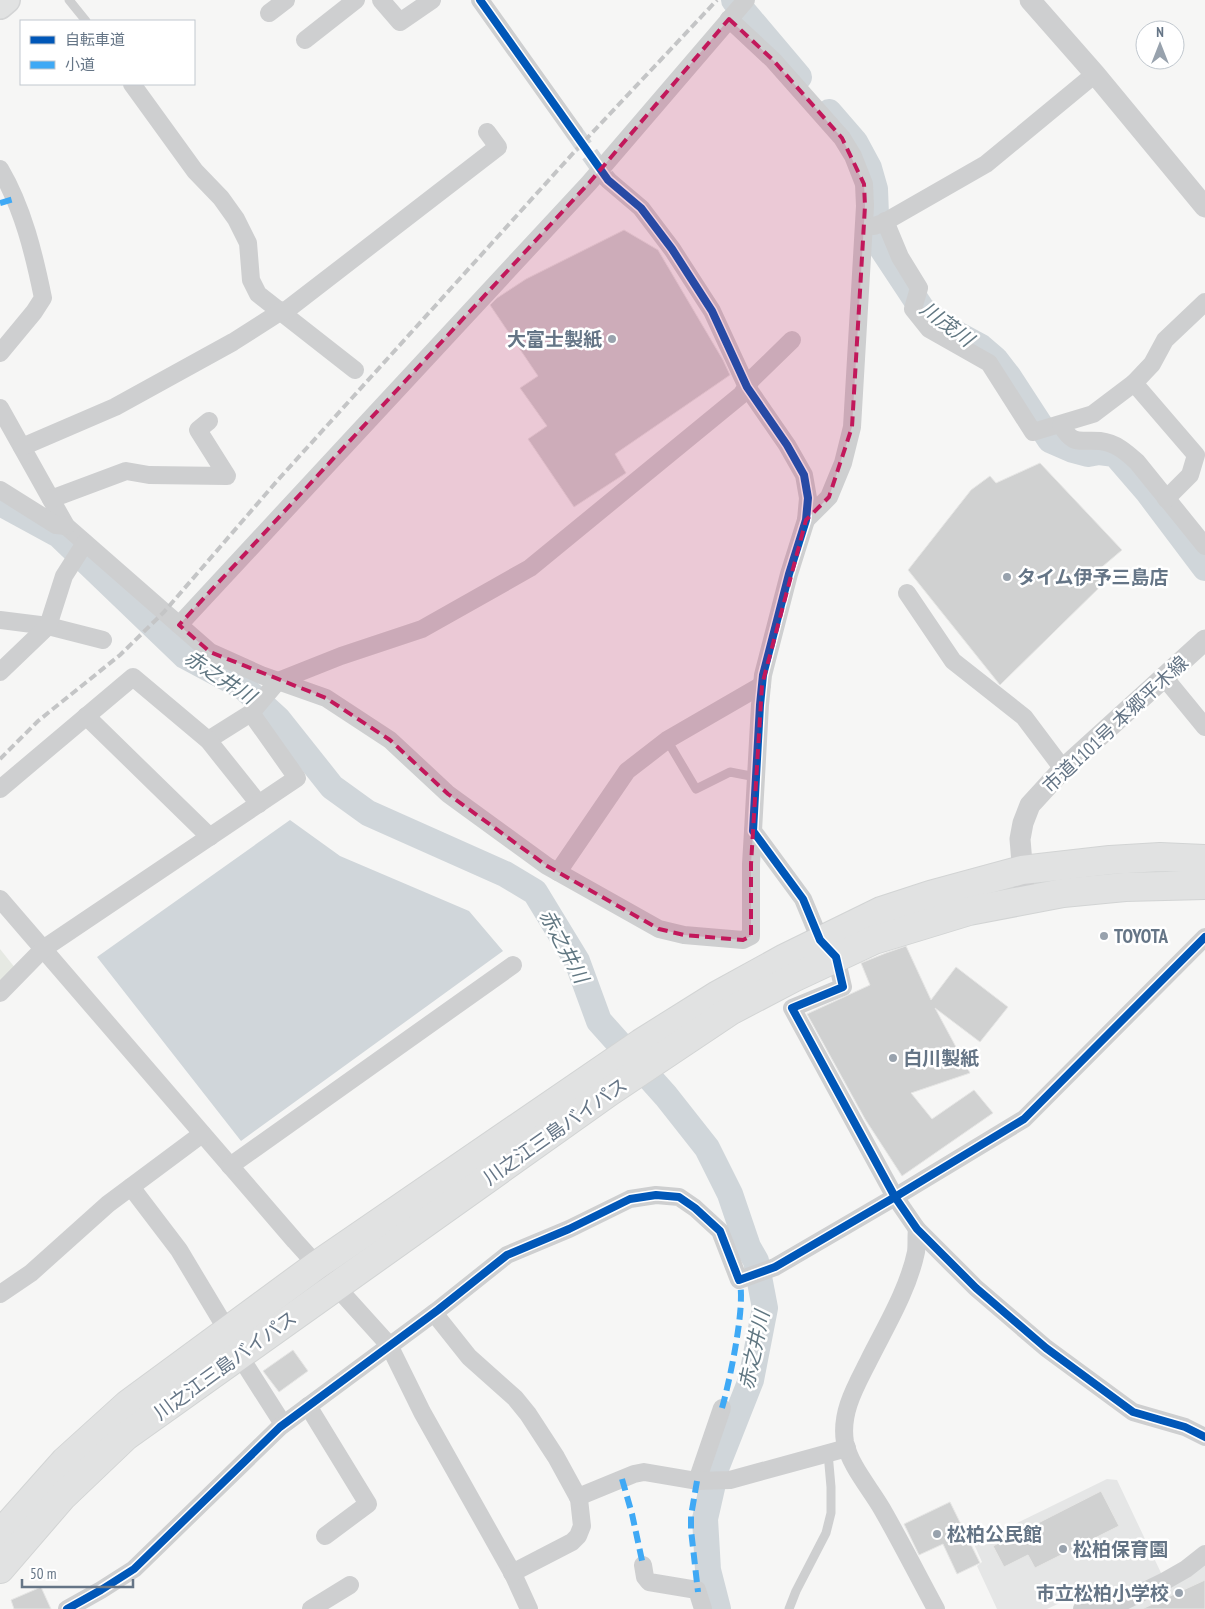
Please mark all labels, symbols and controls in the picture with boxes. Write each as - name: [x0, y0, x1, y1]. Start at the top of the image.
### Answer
- legend: [20, 20, 195, 85]
- north arrow: [1135, 20, 1185, 70]
- text: N: [1156, 23, 1164, 41]
- text: 自転車道: [65, 30, 125, 49]
- text: 小道: [65, 55, 95, 74]
- water label: 川茂川: [915, 296, 980, 354]
- place label: 大富士製紙: [507, 327, 602, 351]
- marker: 大富士製紙: [606, 333, 618, 345]
- place label: タイム伊予三島店: [1017, 565, 1169, 589]
- marker: タイム伊予三島店: [1001, 571, 1013, 583]
- water label: 赤之井川: [179, 644, 262, 711]
- street label: 市道1101号 本郷平木線: [1037, 650, 1193, 798]
- water label: 赤之井川: [534, 905, 595, 989]
- place label: TOYOTA: [1114, 924, 1168, 948]
- marker: TOYOTA: [1098, 930, 1110, 942]
- place label: 白川製紙: [903, 1046, 979, 1070]
- marker: 白川製紙: [887, 1052, 899, 1064]
- street label: 川之江三島バイパス: [478, 1072, 632, 1190]
- street label: 川之江三島バイパス: [149, 1305, 301, 1425]
- water label: 赤之井川: [733, 1306, 775, 1392]
- place label: 松柏公民館: [947, 1522, 1042, 1546]
- marker: 松柏公民館: [931, 1528, 943, 1540]
- place label: 松柏保育園: [1073, 1537, 1168, 1561]
- marker: 松柏保育園: [1057, 1543, 1069, 1555]
- scale bar: [22, 1556, 134, 1588]
- text: 50 m: [30, 1564, 56, 1583]
- place label: 市立松柏小学校: [1036, 1581, 1169, 1605]
- marker: 市立松柏小学校: [1173, 1587, 1185, 1599]

